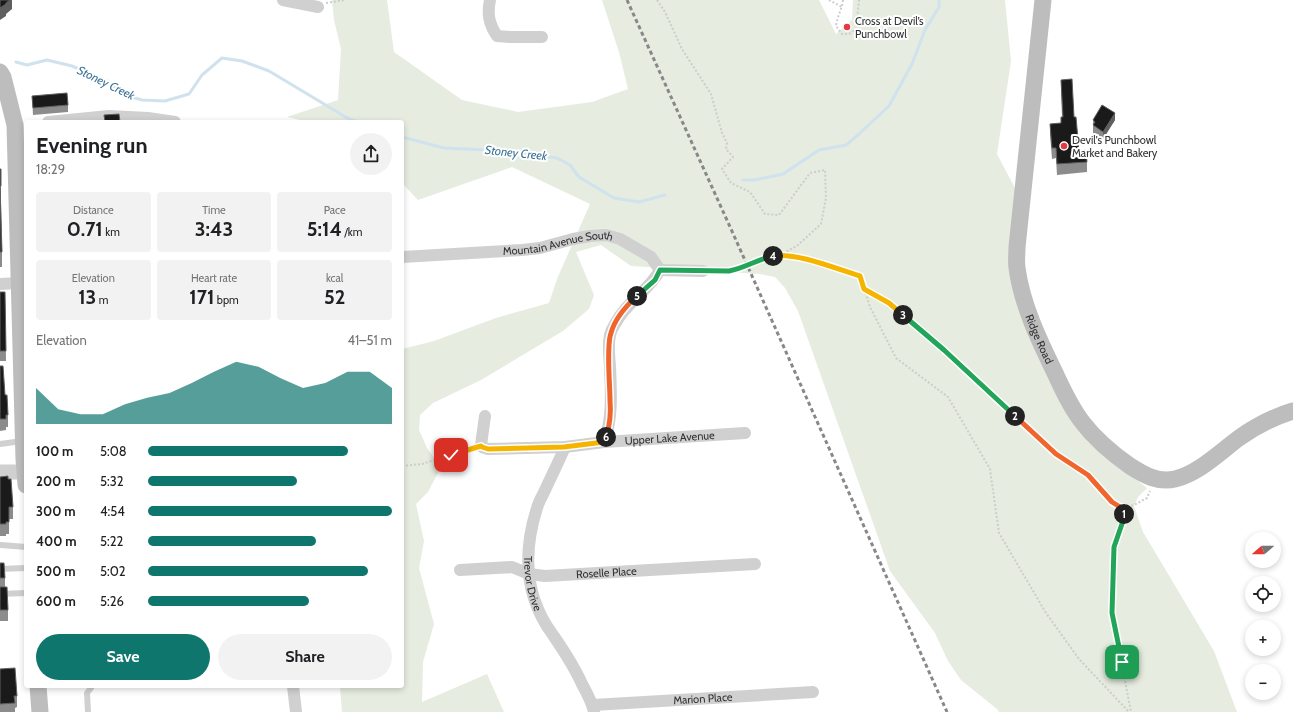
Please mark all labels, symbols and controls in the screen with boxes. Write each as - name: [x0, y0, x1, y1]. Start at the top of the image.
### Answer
- place label: Cross at Devil’s Punchbowl: [855, 14, 924, 41]
- marker: Cross at Devil’s Punchbowl: [842, 22, 852, 32]
- water label: Stoney Creek: [75, 62, 138, 103]
- text: Evening run: [36, 132, 148, 159]
- button: share: [350, 133, 392, 175]
- place label: Devil's Punchbowl Market and Bakery: [1072, 133, 1158, 160]
- marker: Devil's Punchbowl Market and Bakery: [1059, 141, 1069, 151]
- water label: Stoney Creek: [484, 142, 549, 163]
- text: 18:29: [36, 161, 65, 177]
- text: Distance: [73, 203, 114, 217]
- text: Time: [202, 203, 226, 217]
- text: Pace: [324, 203, 346, 217]
- text: 0.71: [67, 217, 103, 241]
- text: 3:43: [195, 217, 233, 241]
- text: 5:14: [307, 217, 342, 241]
- text: km: [103, 225, 120, 239]
- text: /km: [342, 225, 362, 239]
- street label: Mountain Avenue South: [502, 228, 615, 258]
- pin: 4: [763, 246, 783, 266]
- text: 4: [770, 249, 776, 263]
- text: Elevation: [72, 271, 115, 285]
- text: Heart rate: [191, 271, 237, 285]
- text: kcal: [326, 271, 343, 285]
- text: 13: [78, 285, 96, 309]
- text: 171: [189, 285, 214, 309]
- text: 52: [324, 285, 345, 309]
- pin: 5: [627, 286, 647, 306]
- text: 5: [634, 289, 640, 303]
- text: m: [96, 293, 108, 307]
- text: bpm: [214, 293, 239, 307]
- pin: 3: [893, 305, 913, 325]
- text: 3: [900, 308, 906, 322]
- street label: Ridge Road: [1023, 312, 1056, 366]
- text: Elevation: [36, 332, 87, 348]
- text: 41–51 m: [348, 332, 392, 348]
- pin: 2: [1005, 406, 1025, 426]
- text: 2: [1012, 409, 1018, 423]
- pin: 6: [596, 427, 616, 447]
- street label: Upper Lake Avenue: [624, 428, 716, 448]
- text: 6: [603, 430, 609, 444]
- pin: [434, 438, 468, 472]
- text: 100 m: [36, 443, 73, 459]
- text: 5:08: [100, 443, 127, 459]
- icon: check: [440, 444, 462, 466]
- text: 200 m: [36, 473, 75, 489]
- text: 5:32: [100, 473, 124, 489]
- text: 300 m: [36, 503, 76, 519]
- text: 4:54: [100, 503, 125, 519]
- pin: 1: [1114, 504, 1134, 524]
- text: 1: [1122, 507, 1126, 521]
- north arrow: [1245, 532, 1281, 568]
- map controls: [1245, 532, 1281, 700]
- text: 400 m: [36, 533, 77, 549]
- text: 5:22: [100, 533, 123, 549]
- street label: Trevor Drive: [521, 556, 545, 613]
- text: 500 m: [36, 563, 76, 579]
- text: 5:02: [100, 563, 126, 579]
- street label: Roselle Place: [576, 564, 637, 581]
- button: locate: [1245, 576, 1281, 612]
- text: 600 m: [36, 593, 76, 609]
- text: 5:26: [100, 593, 124, 609]
- button: +: [1245, 620, 1281, 656]
- button: Save: [36, 634, 210, 680]
- button: Share: [218, 634, 392, 680]
- pin: [1105, 645, 1139, 679]
- icon: arrive: [1111, 651, 1133, 673]
- button: −: [1245, 664, 1281, 700]
- street label: Marion Place: [673, 690, 733, 707]

